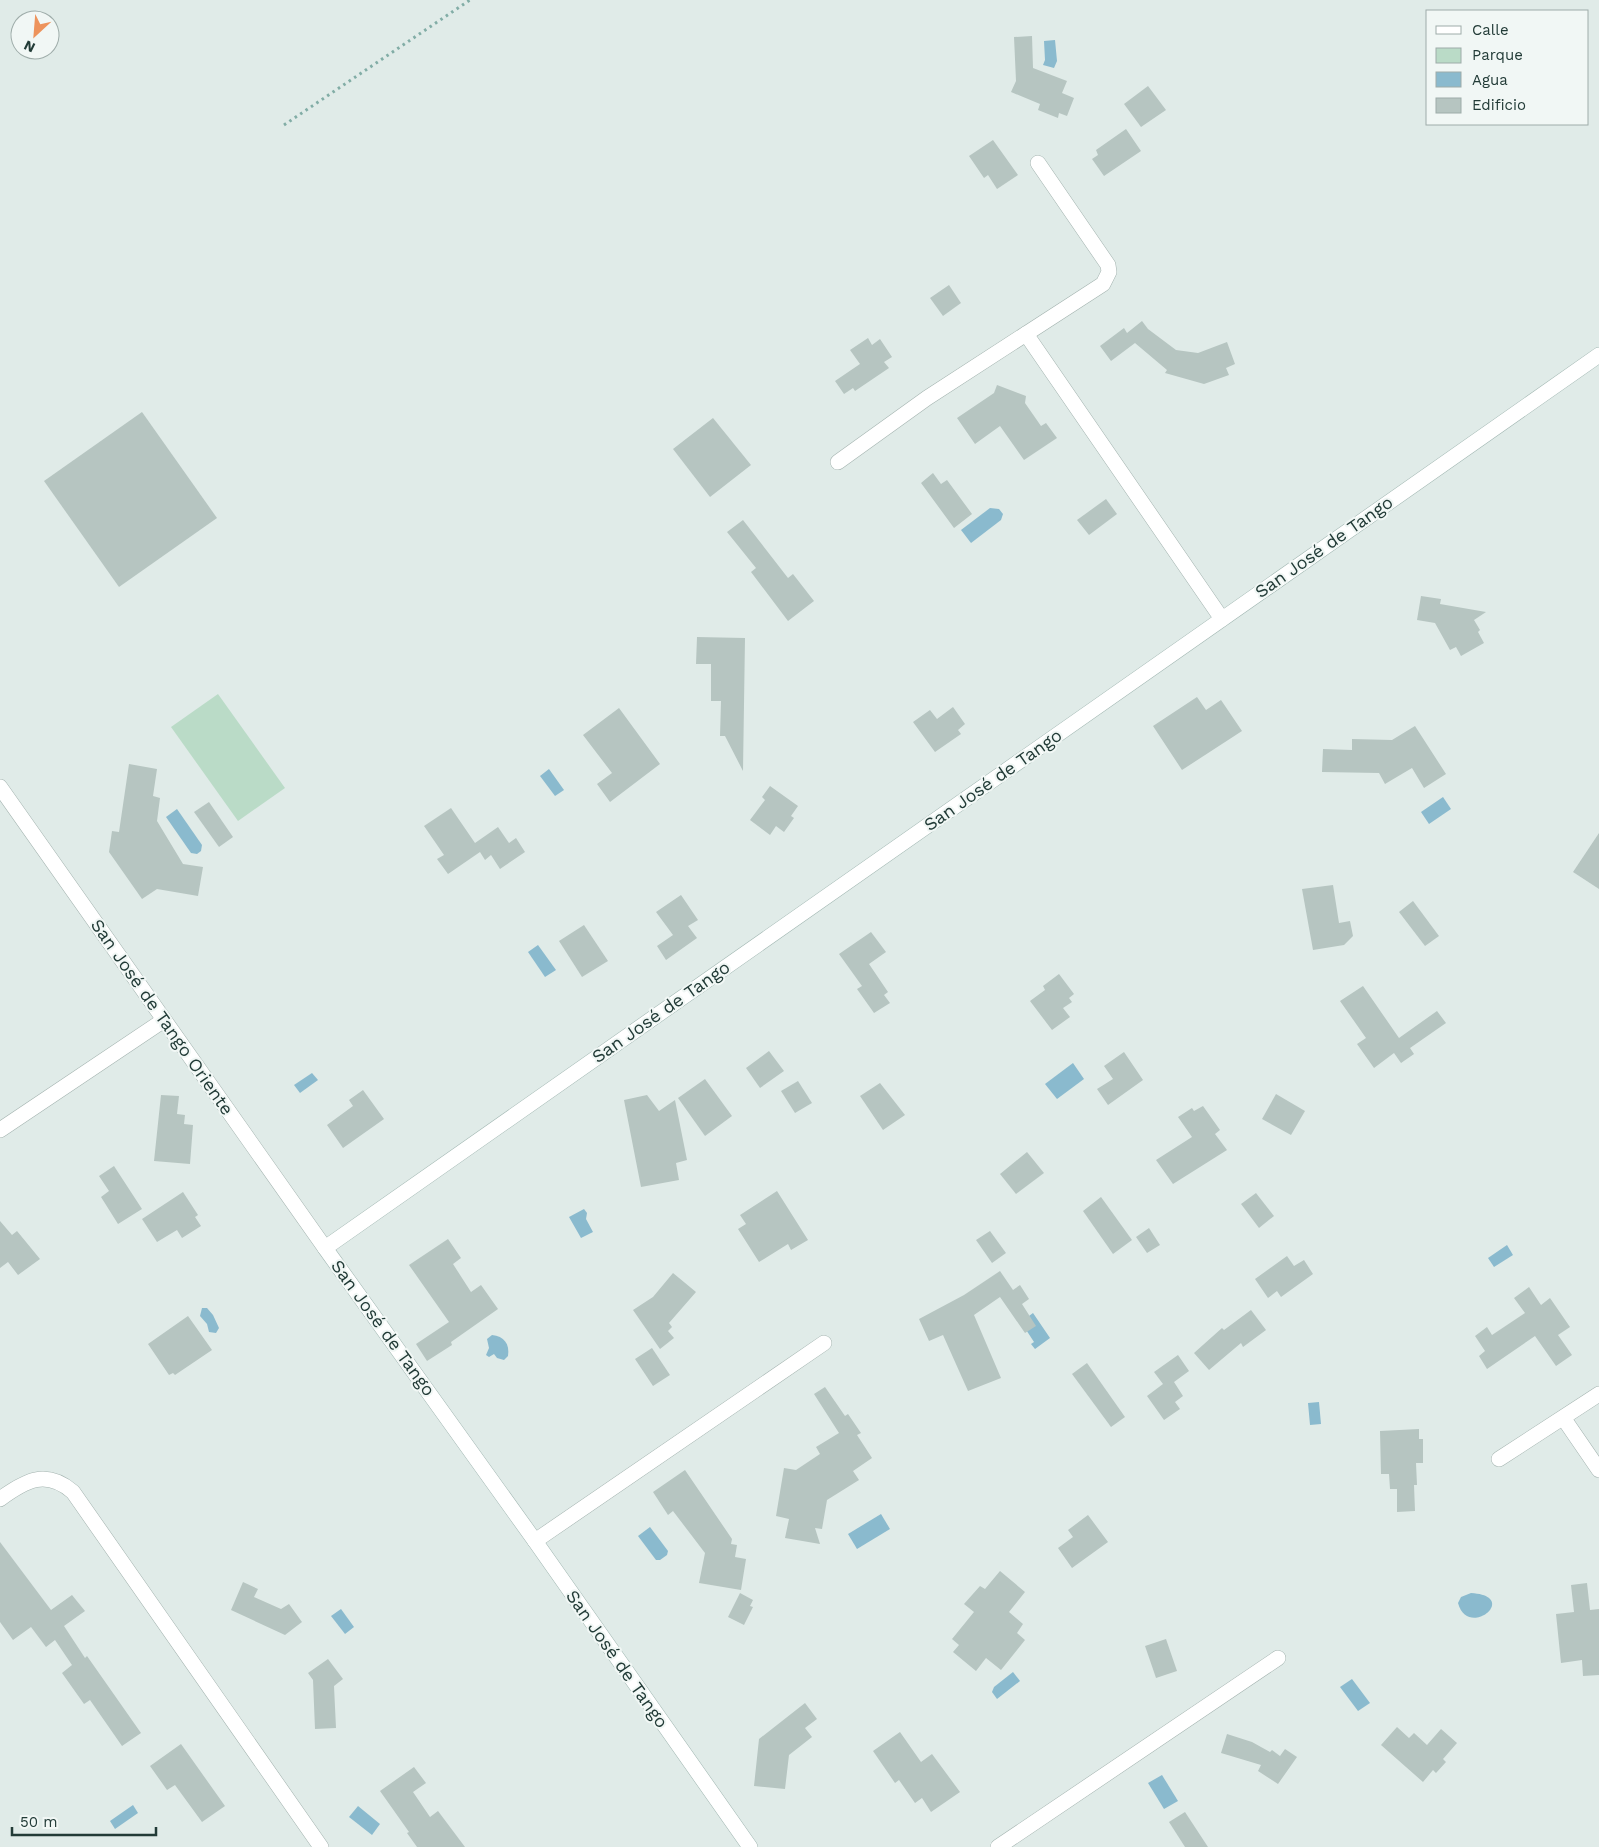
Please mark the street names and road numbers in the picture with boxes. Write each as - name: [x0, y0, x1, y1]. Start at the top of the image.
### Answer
- street label: San José de Tango: [1251, 491, 1397, 602]
- street label: San José de Tango: [920, 724, 1066, 835]
- street label: San José de Tango Oriente: [87, 915, 238, 1119]
- street label: San José de Tango: [588, 956, 734, 1067]
- street label: San José de Tango: [327, 1255, 440, 1400]
- street label: San José de Tango: [562, 1586, 673, 1732]

